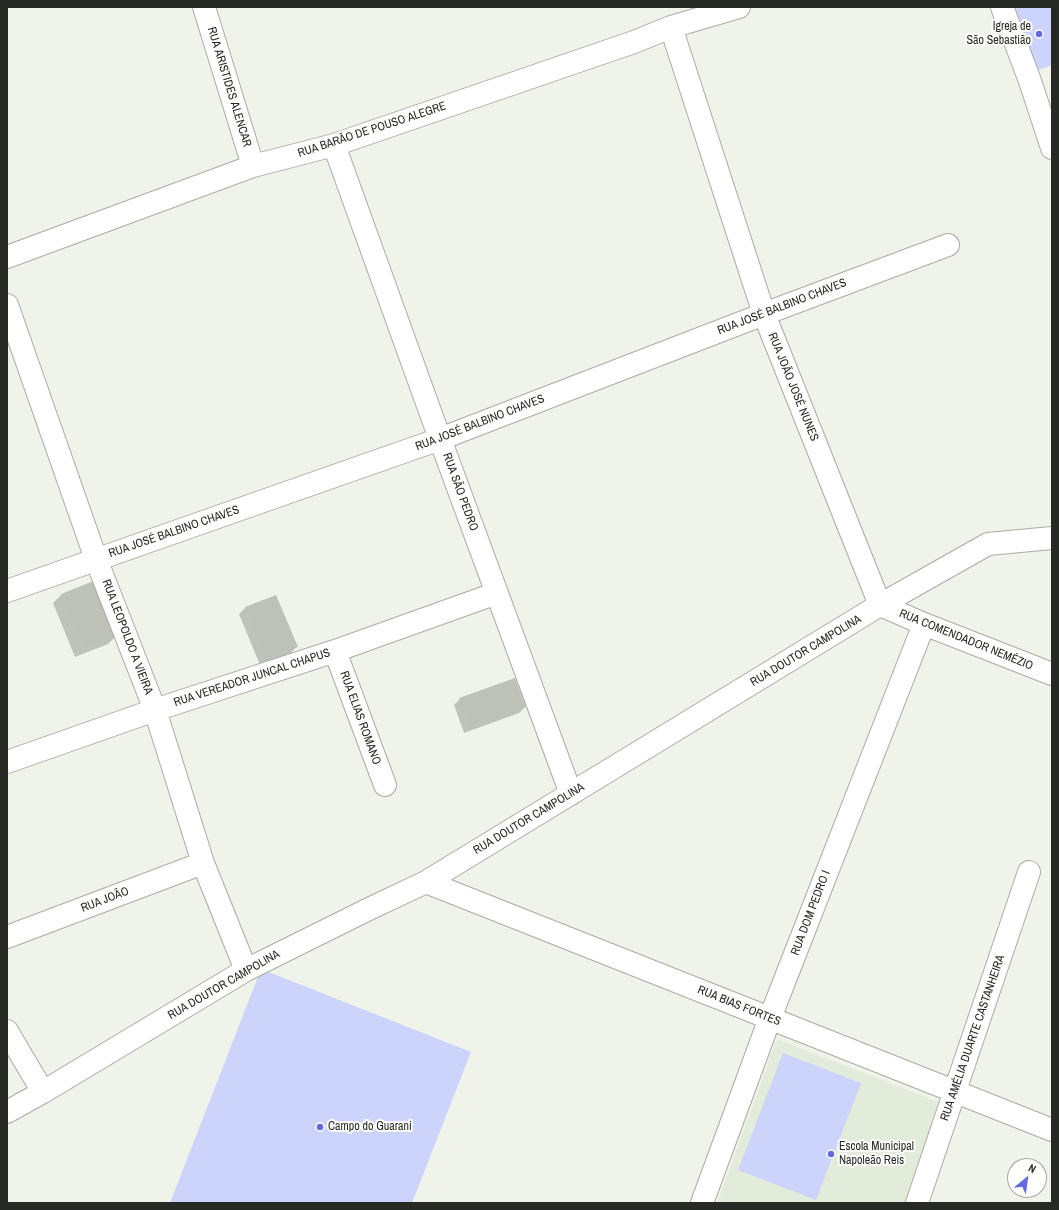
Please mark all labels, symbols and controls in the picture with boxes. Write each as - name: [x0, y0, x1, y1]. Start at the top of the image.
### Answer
- place label: Igreja de São Sebastião: [966, 20, 1031, 48]
- street label: RUA ARISTIDES ALENCAR: [204, 25, 254, 149]
- marker: Igreja de São Sebastião: [1034, 29, 1044, 39]
- street label: RUA BARÃO DE POUSO ALEGRE: [296, 99, 448, 161]
- street label: RUA JOSÉ BALBINO CHAVES: [715, 276, 849, 338]
- street label: RUA JOÃO JOSÉ NUNES: [765, 331, 821, 443]
- street label: RUA JOSÉ BALBINO CHAVES: [413, 392, 547, 454]
- street label: RUA SÃO PEDRO: [439, 451, 481, 533]
- street label: RUA JOSÉ BALBINO CHAVES: [107, 503, 241, 561]
- street label: RUA LEOPOLDO A VIEIRA: [98, 577, 156, 697]
- street label: RUA COMENDADOR NEMÉZIO: [897, 606, 1035, 674]
- street label: RUA DOUTOR CAMPOLINA: [748, 612, 864, 690]
- street label: RUA VEREADOR JUNCAL CHAPUS: [172, 646, 332, 710]
- street label: RUA ELIAS ROMANO: [336, 669, 384, 767]
- street label: RUA DOUTOR CAMPOLINA: [471, 780, 587, 858]
- street label: RUA DOM PEDRO I: [788, 869, 834, 957]
- street label: RUA JOÃO: [79, 884, 131, 916]
- street label: RUA DOUTOR CAMPOLINA: [166, 947, 282, 1023]
- street label: RUA AMÉLIA DUARTE CASTANHEIRA: [938, 953, 1008, 1123]
- street label: RUA BIAS FORTES: [695, 983, 783, 1029]
- place label: Campo do Guarani: [328, 1120, 412, 1134]
- marker: Campo do Guarani: [315, 1122, 325, 1132]
- place label: Escola Municipal Napoleão Reis: [839, 1140, 914, 1168]
- marker: Escola Municipal Napoleão Reis: [826, 1149, 836, 1159]
- north arrow: [1007, 1158, 1047, 1198]
- text: N: [1026, 1161, 1039, 1176]

